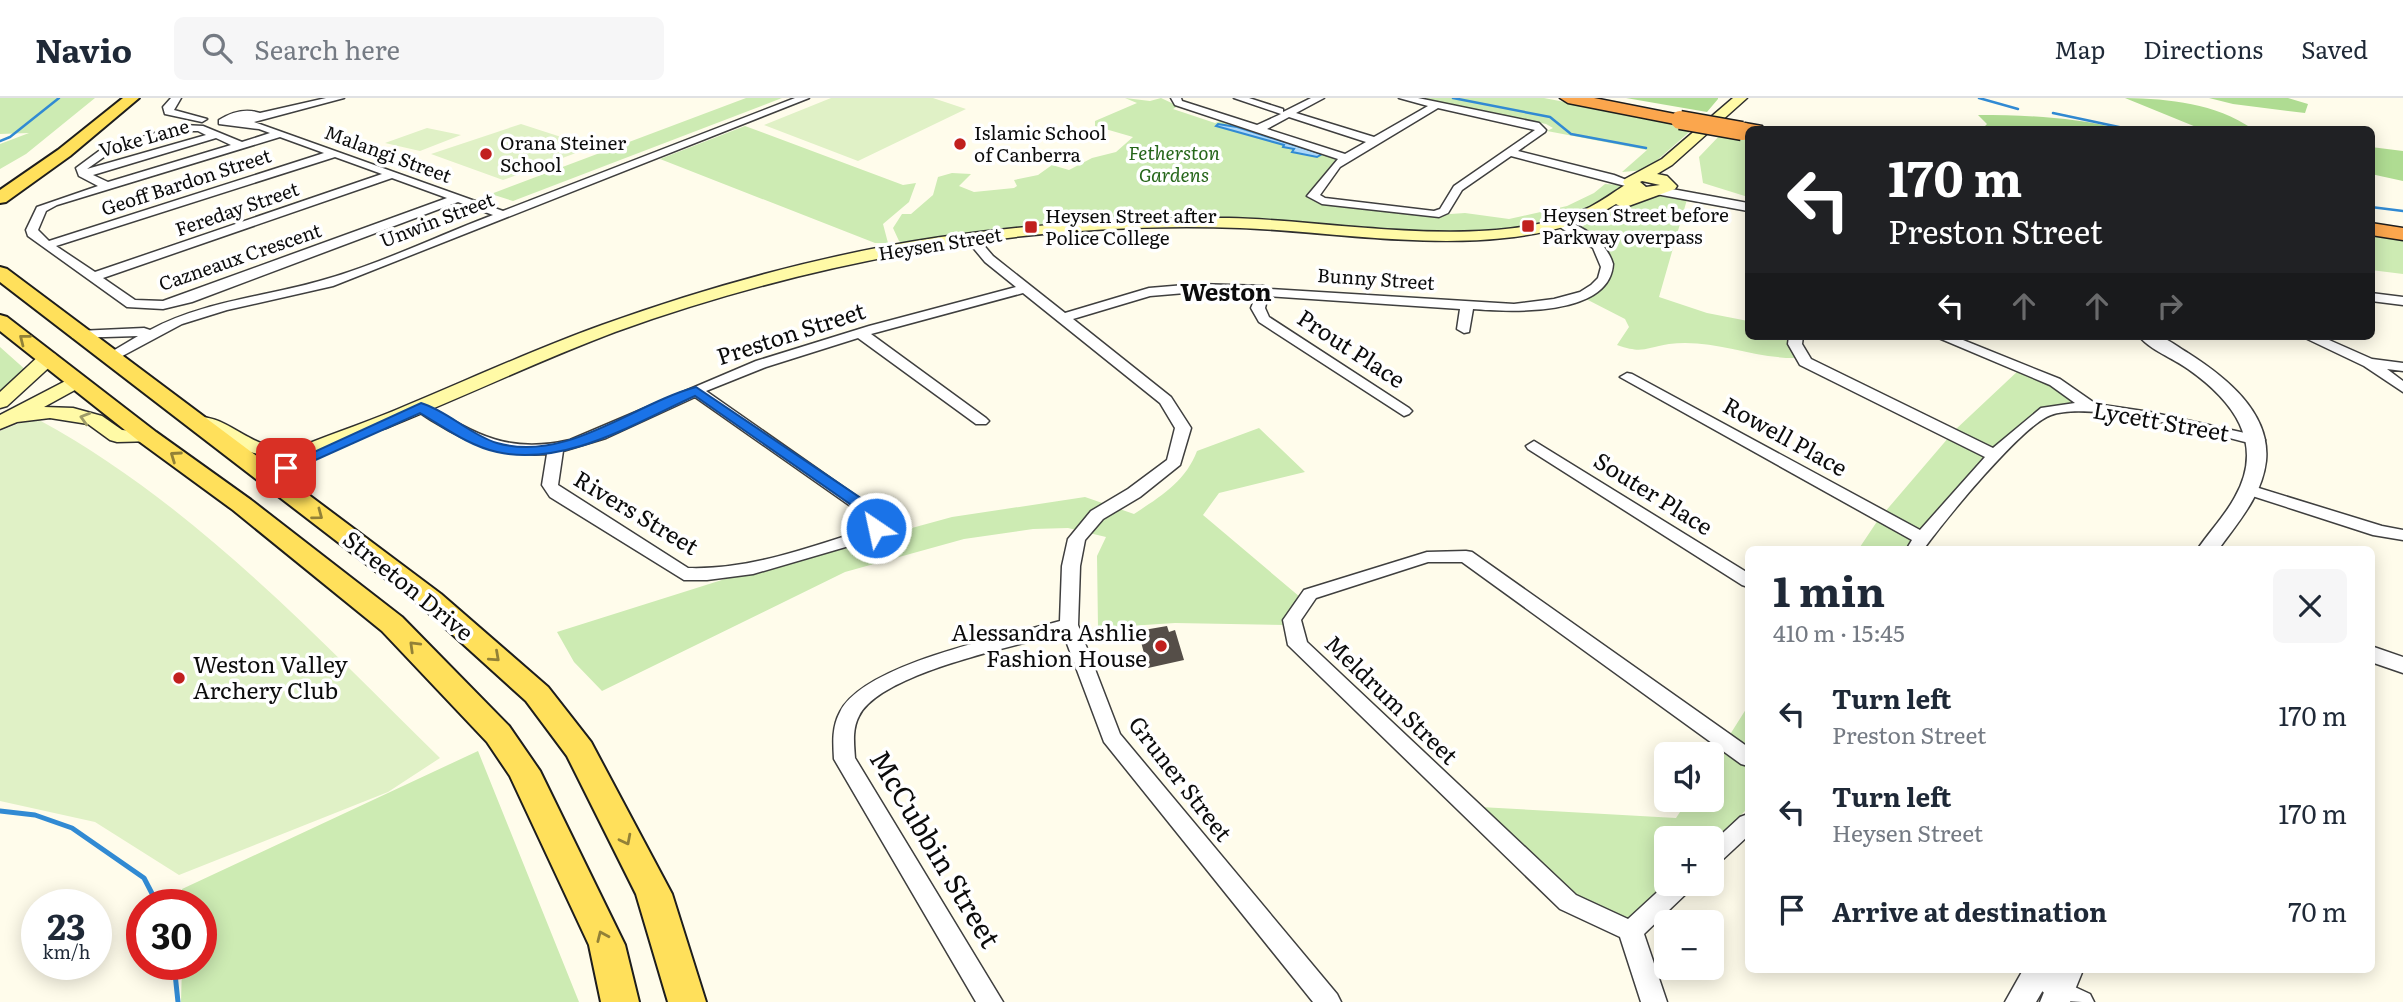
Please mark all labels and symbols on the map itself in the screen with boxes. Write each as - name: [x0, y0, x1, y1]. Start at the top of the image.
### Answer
- street label: Voke Lane: [95, 111, 192, 163]
- street label: Malangi Street: [321, 117, 456, 189]
- place label: Islamic School of Canberra: [974, 118, 1106, 168]
- place label: Orana Steiner School: [500, 128, 626, 178]
- marker: Islamic School of Canberra: [952, 136, 968, 152]
- park label: Fetherston Gardens: [1128, 138, 1220, 188]
- street label: Geoff Bardon Street: [97, 140, 275, 222]
- marker: Orana Steiner School: [478, 146, 494, 162]
- street label: Fereday Street: [171, 174, 303, 242]
- street label: Unwin Street: [375, 184, 498, 254]
- place label: Heysen Street before Parkway overpass: [1542, 200, 1729, 250]
- place label: Heysen Street after Police College: [1045, 201, 1217, 251]
- street label: Cazneaux Crescent: [155, 215, 325, 297]
- marker: Heysen Street before Parkway overpass: [1520, 218, 1536, 234]
- street label: Heysen Street: [876, 219, 1004, 267]
- marker: Heysen Street after Police College: [1023, 219, 1039, 235]
- street label: Bunny Street: [1316, 260, 1436, 296]
- district label: Weston: [1180, 273, 1272, 308]
- street label: Preston Street: [712, 292, 870, 372]
- street label: Prout Place: [1291, 300, 1413, 395]
- one-way arrow: [19, 335, 32, 348]
- street label: Rowell Place: [1718, 387, 1854, 483]
- street label: Lycett Street: [2091, 391, 2233, 449]
- one-way arrow: [79, 411, 91, 426]
- pin: [256, 438, 316, 498]
- street label: Souter Place: [1588, 442, 1720, 542]
- one-way arrow: [170, 452, 183, 464]
- street label: Rivers Street: [568, 461, 706, 562]
- position arrow: [839, 491, 913, 565]
- one-way arrow: [310, 507, 323, 519]
- street label: Streeton Drive: [337, 521, 482, 648]
- place label: Alessandra Ashlie Fashion House: [951, 614, 1147, 674]
- street label: Meldrum Street: [1318, 626, 1467, 772]
- marker: Alessandra Ashlie Fashion House: [1153, 638, 1169, 654]
- one-way arrow: [409, 641, 422, 654]
- place label: Weston Valley Archery Club: [193, 646, 349, 706]
- one-way arrow: [487, 649, 500, 661]
- marker: Weston Valley Archery Club: [171, 670, 187, 686]
- street label: Gruner Street: [1122, 708, 1242, 848]
- street label: McCubbin Street: [861, 741, 1013, 956]
- one-way arrow: [618, 833, 632, 845]
- speed limit sign: 30: [126, 889, 217, 980]
- one-way arrow: [596, 931, 610, 943]

